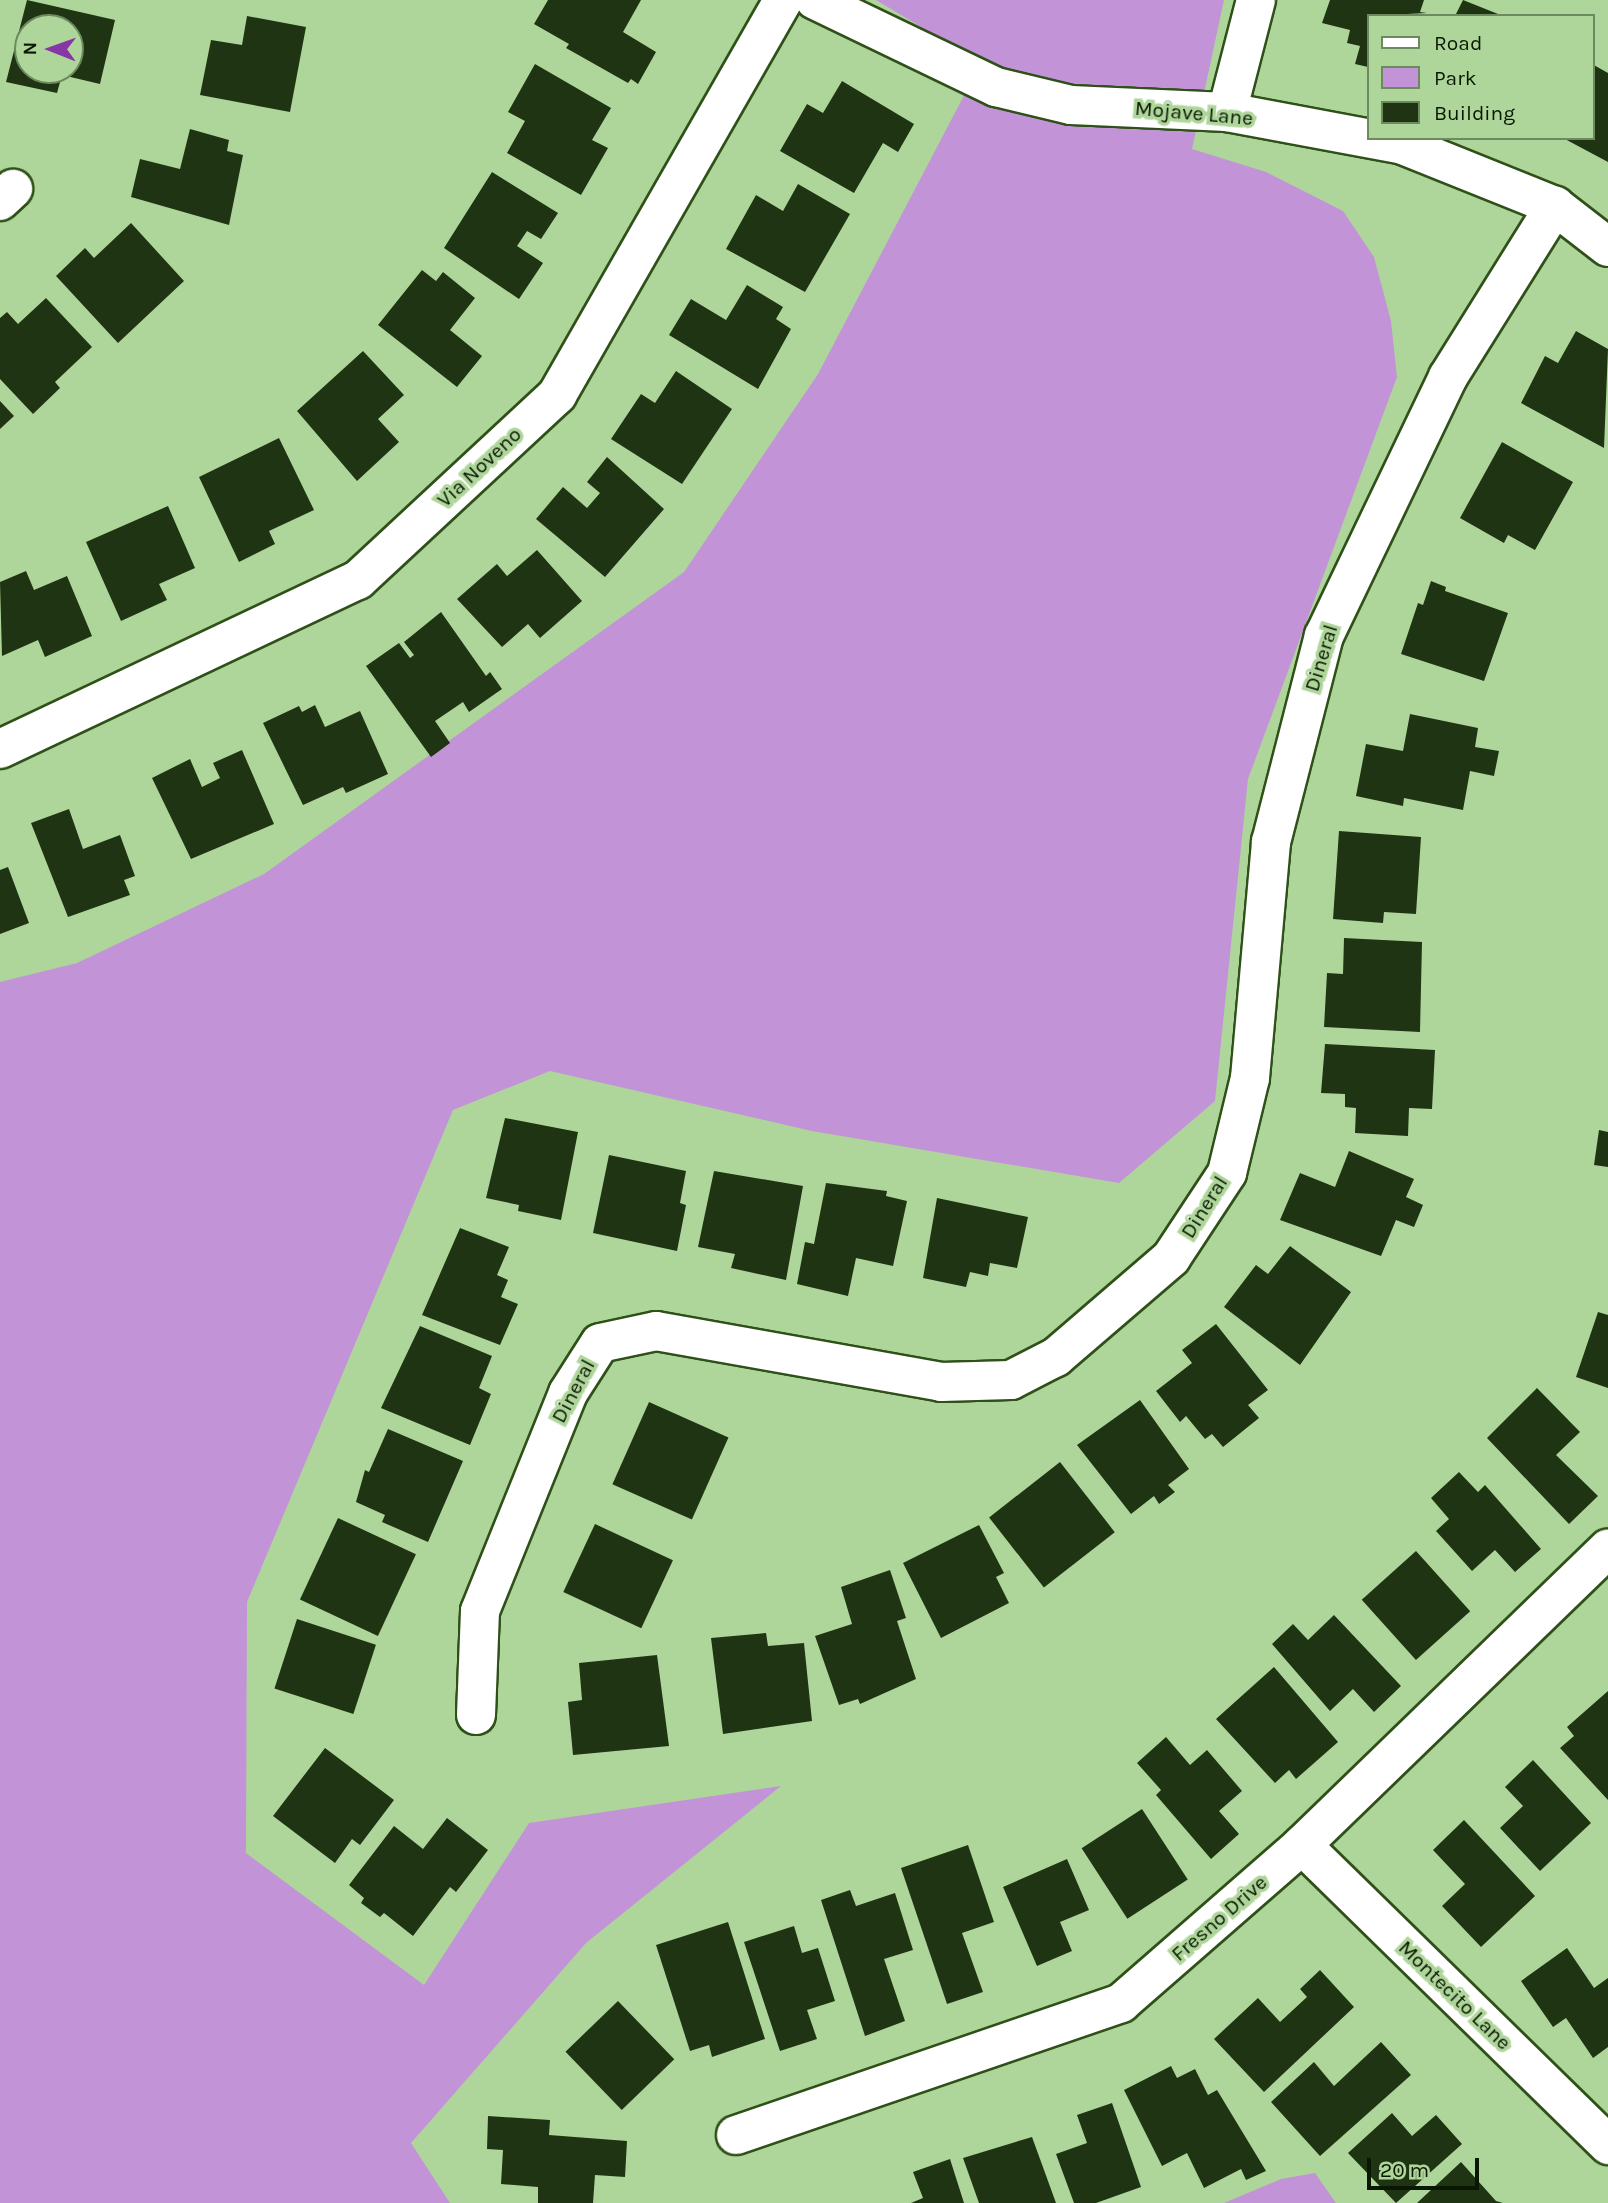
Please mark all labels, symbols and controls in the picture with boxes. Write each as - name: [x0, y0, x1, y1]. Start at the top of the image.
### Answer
- north arrow: [14, 14, 84, 84]
- legend: [1366, 14, 1594, 140]
- text: Road: [1434, 31, 1482, 55]
- text: N: [19, 42, 41, 56]
- text: Park: [1434, 66, 1477, 90]
- street label: Mojave Lane: [1134, 95, 1254, 131]
- text: Building: [1434, 101, 1515, 125]
- street label: Via Noveno: [432, 422, 526, 512]
- street label: Dineral: [1299, 622, 1343, 694]
- street label: Dineral: [1175, 1171, 1233, 1243]
- street label: Dineral: [546, 1355, 600, 1427]
- street label: Fresno Drive: [1166, 1870, 1272, 1966]
- street label: Montecito Lane: [1393, 1935, 1517, 2055]
- scale bar: [1370, 2144, 1482, 2188]
- text: 20 m: [1380, 2158, 1429, 2182]

